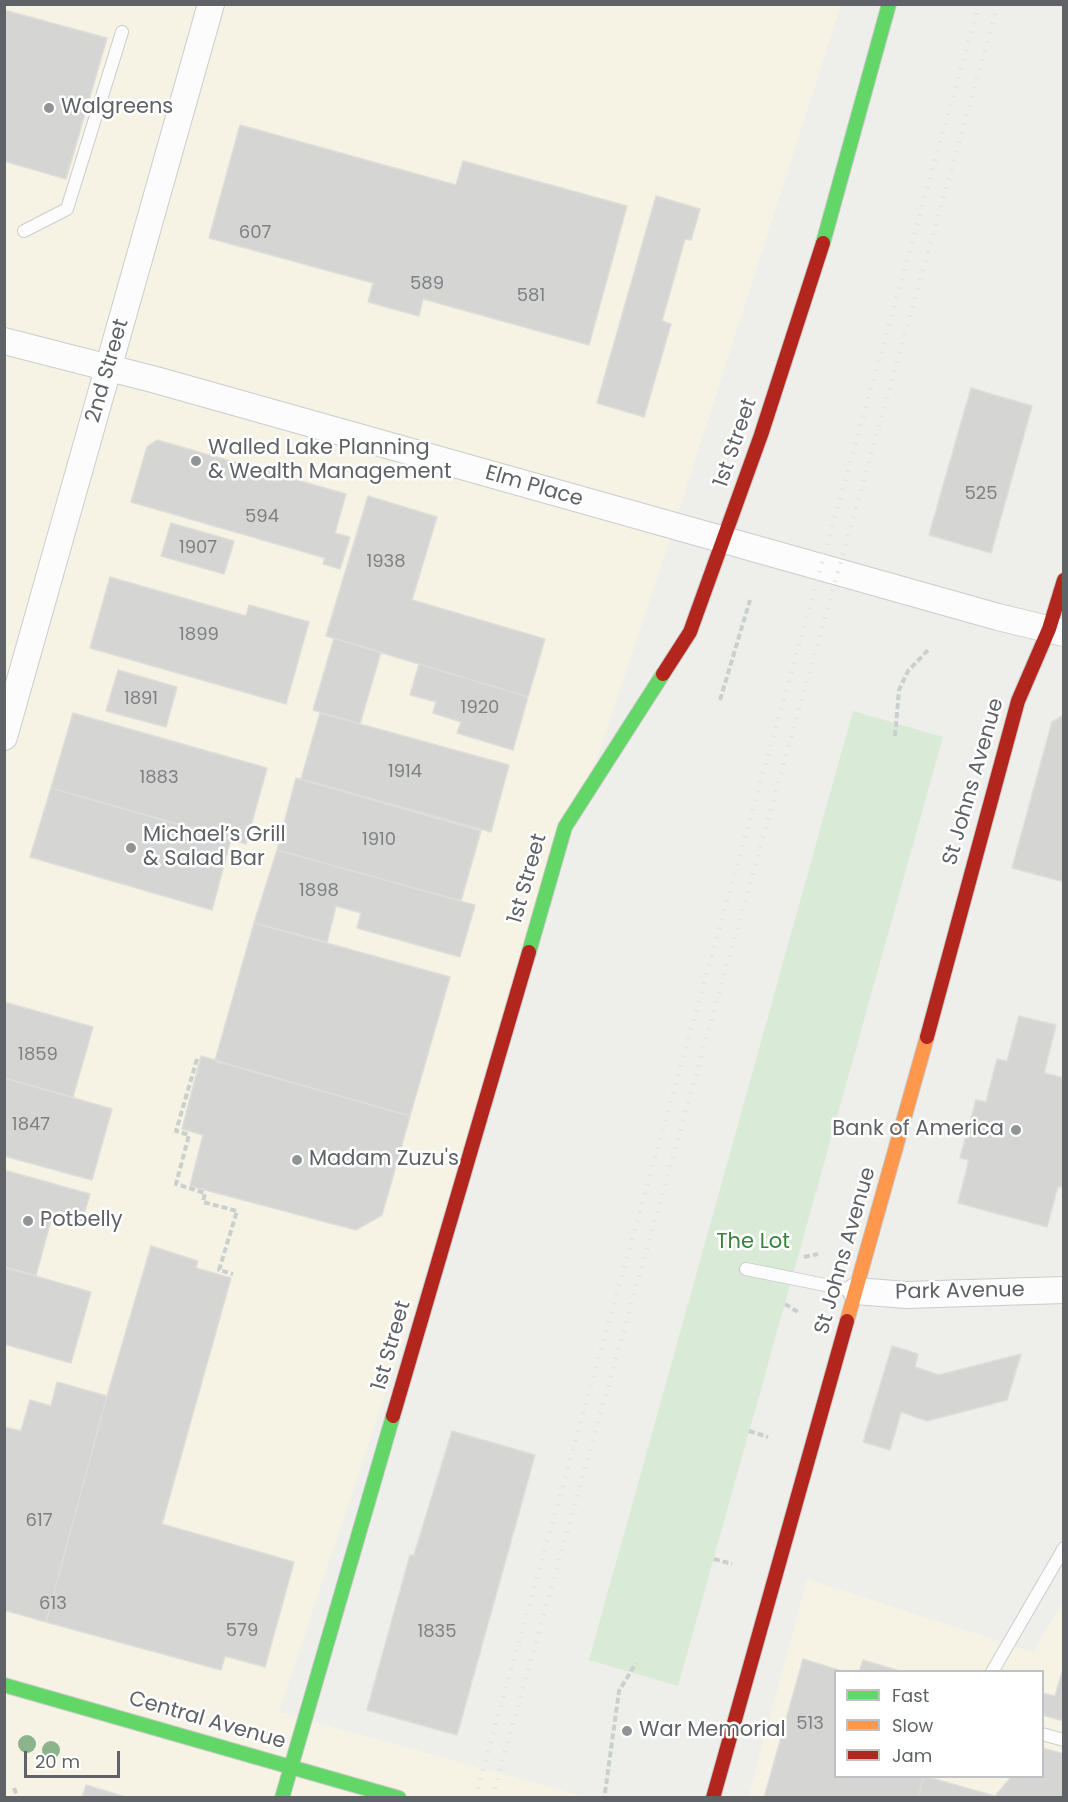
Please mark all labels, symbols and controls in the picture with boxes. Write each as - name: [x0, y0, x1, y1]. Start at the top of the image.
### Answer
- place label: Walgreens: [61, 95, 173, 121]
- marker: Walgreens: [42, 101, 56, 115]
- house number: 607: [239, 222, 271, 244]
- house number: 589: [410, 273, 444, 295]
- house number: 581: [517, 285, 545, 307]
- street label: 2nd Street: [81, 316, 135, 426]
- street label: 1st Street: [709, 395, 763, 491]
- place label: Walled Lake Planning & Wealth Management: [208, 436, 452, 486]
- marker: Walled Lake Planning & Wealth Management: [189, 454, 203, 468]
- street label: Elm Place: [482, 461, 586, 513]
- house number: 525: [965, 483, 997, 505]
- house number: 594: [245, 506, 279, 528]
- house number: 1907: [179, 537, 217, 559]
- house number: 1938: [366, 551, 406, 573]
- house number: 1899: [179, 624, 219, 646]
- house number: 1891: [124, 688, 158, 710]
- street label: St Johns Avenue: [938, 696, 1010, 868]
- house number: 1920: [461, 697, 499, 719]
- house number: 1914: [388, 761, 422, 783]
- house number: 1883: [139, 767, 179, 789]
- place label: Michael’s Grill & Salad Bar: [143, 823, 286, 873]
- house number: 1910: [362, 829, 396, 851]
- street label: 1st Street: [503, 831, 553, 927]
- marker: Michael’s Grill & Salad Bar: [124, 841, 138, 855]
- house number: 1898: [299, 880, 339, 902]
- house number: 1859: [18, 1044, 58, 1066]
- house number: 1847: [12, 1114, 50, 1136]
- place label: Bank of America: [832, 1117, 1004, 1143]
- marker: Bank of America: [1009, 1123, 1023, 1137]
- place label: Madam Zuzu's: [309, 1147, 459, 1173]
- marker: Madam Zuzu's: [290, 1153, 304, 1167]
- street label: St Johns Avenue: [810, 1165, 882, 1337]
- place label: Potbelly: [40, 1208, 123, 1234]
- marker: Potbelly: [21, 1214, 35, 1228]
- park label: The Lot: [716, 1230, 790, 1256]
- street label: Park Avenue: [895, 1278, 1025, 1306]
- street label: 1st Street: [367, 1298, 417, 1394]
- house number: 617: [25, 1510, 53, 1532]
- house number: 613: [39, 1593, 67, 1615]
- house number: 579: [226, 1620, 258, 1642]
- house number: 1835: [417, 1621, 457, 1643]
- legend: [834, 1670, 1044, 1778]
- text: Fast: [892, 1683, 929, 1708]
- street label: Central Avenue: [126, 1687, 288, 1755]
- house number: 513: [796, 1713, 824, 1735]
- text: Slow: [892, 1713, 933, 1738]
- place label: War Memorial: [639, 1718, 786, 1744]
- marker: War Memorial: [620, 1724, 634, 1738]
- scale bar: [27, 1739, 123, 1777]
- text: Jam: [892, 1743, 932, 1768]
- text: 20 m: [35, 1749, 80, 1774]

